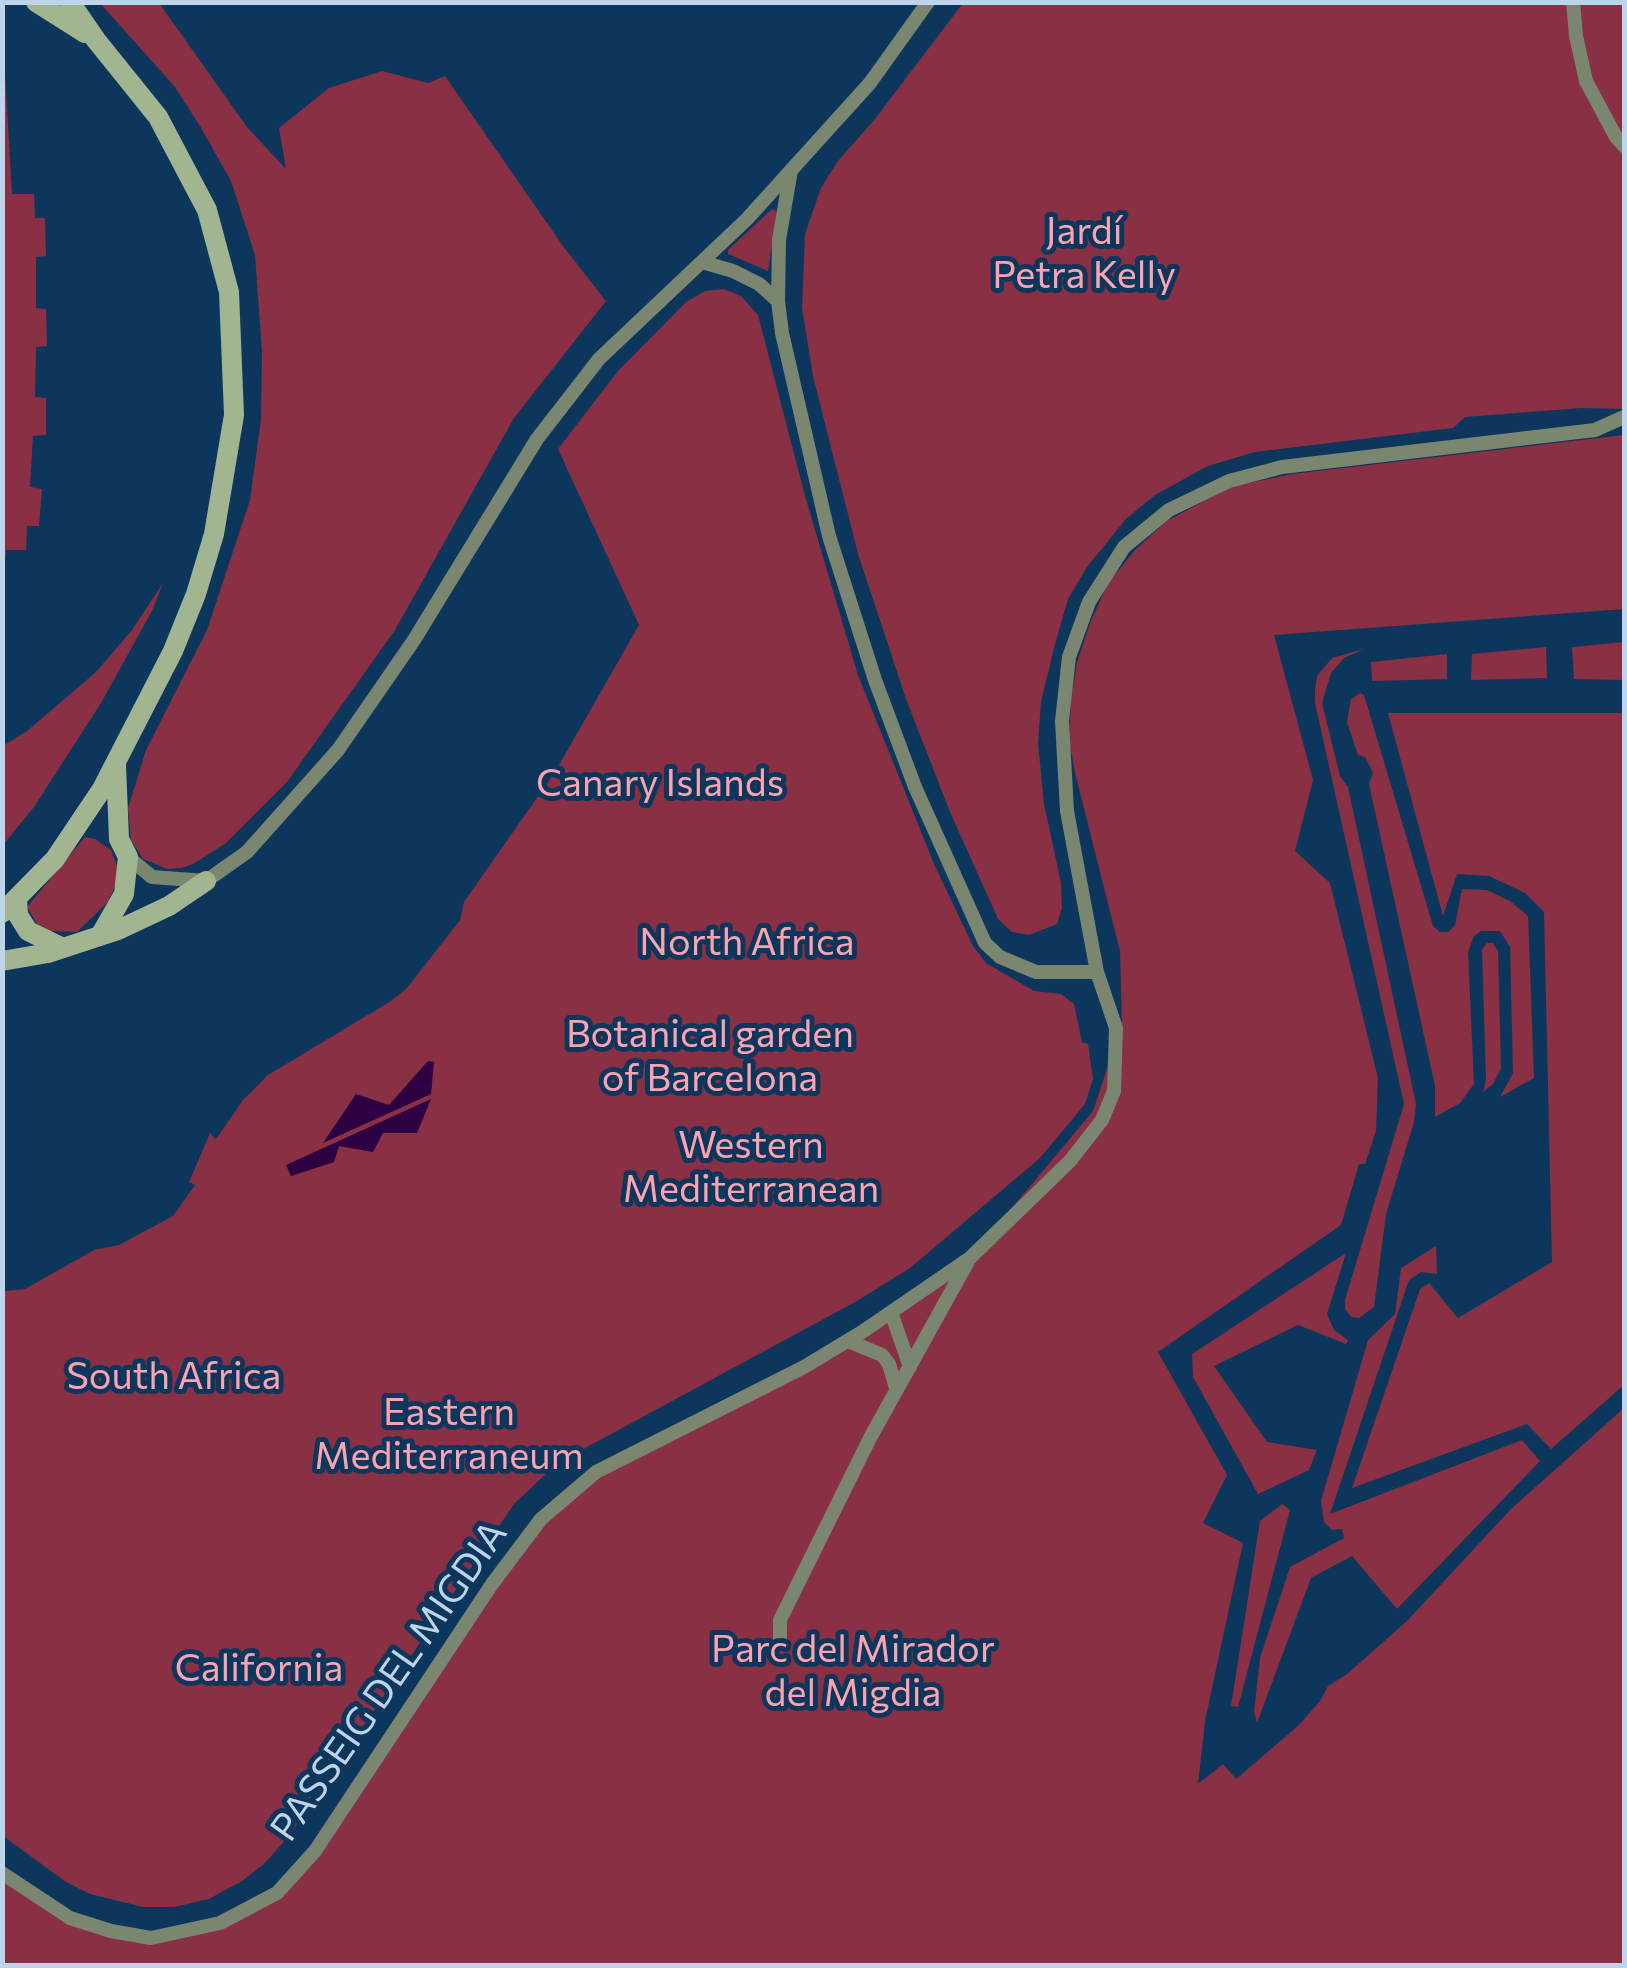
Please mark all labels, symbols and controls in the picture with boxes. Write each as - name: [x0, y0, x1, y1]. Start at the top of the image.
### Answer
- park label: Jardí Petra Kelly: [992, 208, 1176, 298]
- park label: Canary Islands: [536, 760, 784, 806]
- park label: North Africa: [639, 919, 855, 965]
- park label: Botanical garden of Barcelona: [566, 1011, 854, 1100]
- park label: Western Mediterranean: [623, 1122, 879, 1212]
- park label: South Africa: [67, 1353, 281, 1399]
- park label: Eastern Mediterraneum: [314, 1389, 584, 1478]
- street label: PASSEIG DEL MIGDIA: [261, 1512, 517, 1850]
- park label: Parc del Mirador del Migdia: [711, 1626, 995, 1716]
- park label: California: [175, 1645, 343, 1691]

